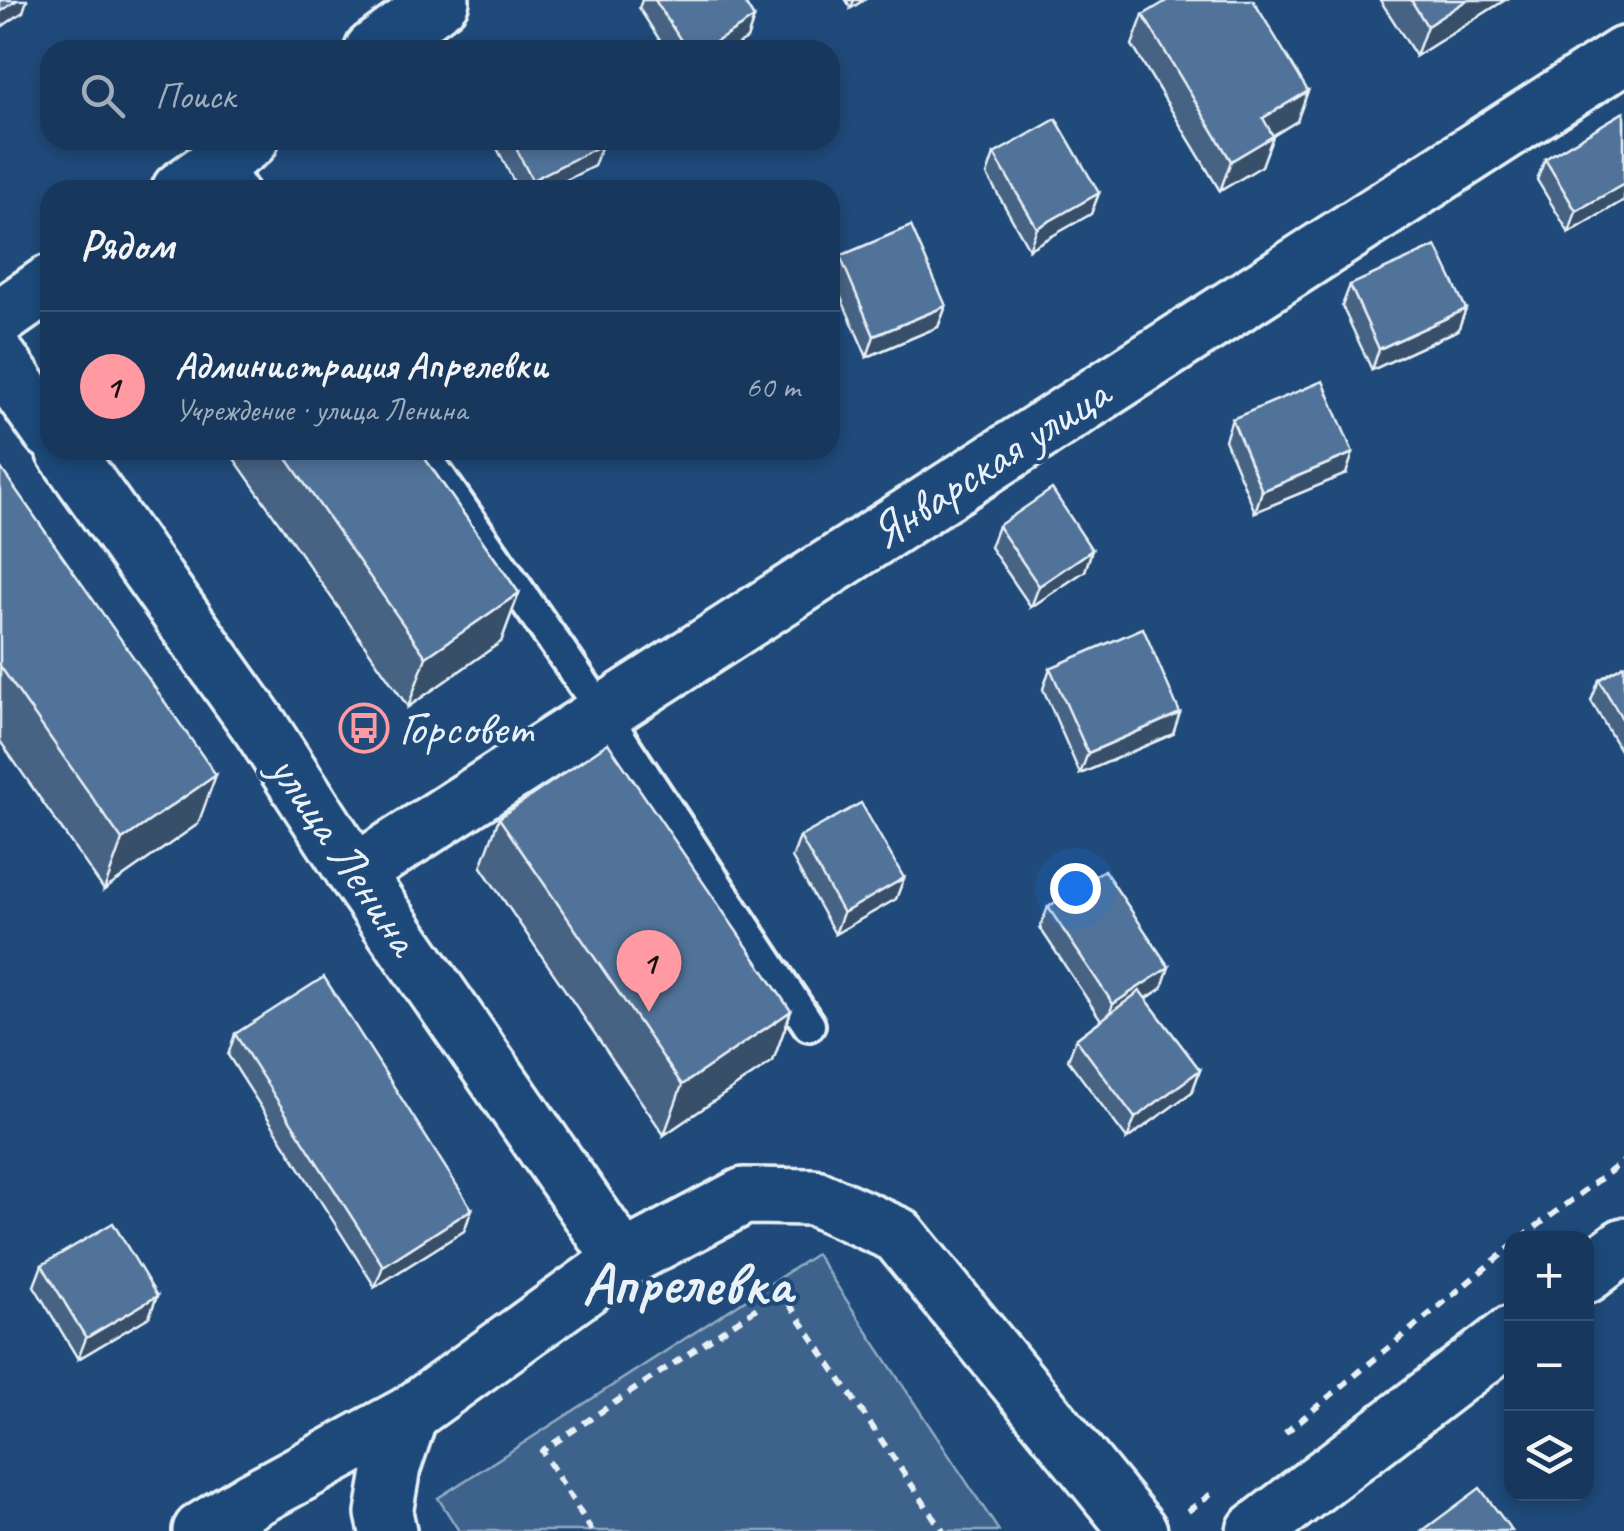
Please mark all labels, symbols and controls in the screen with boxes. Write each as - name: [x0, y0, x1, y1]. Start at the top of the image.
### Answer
- search box: [40, 40, 840, 150]
- icon: search: [75, 68, 130, 123]
- text: Поиск: [155, 72, 235, 119]
- text: Рядом: [80, 219, 174, 272]
- text: Администрация Апрелевки: [175, 342, 548, 389]
- street label: Январская улица: [858, 361, 1124, 563]
- text: 1: [105, 366, 120, 407]
- text: 60 m: [746, 366, 800, 407]
- text: Учреждение · улица Ленина: [175, 389, 467, 430]
- place label: Горсовет: [399, 698, 535, 758]
- bus stop icon: Горсовет: [338, 702, 390, 754]
- street label: улица Ленина: [255, 740, 436, 969]
- your location: [1050, 863, 1101, 914]
- pin: 1: [616, 930, 682, 1012]
- map controls: [1504, 1231, 1594, 1501]
- button: +: [1504, 1231, 1594, 1321]
- district label: Апрелевка: [582, 1247, 796, 1320]
- button: −: [1504, 1321, 1594, 1411]
- button: layers: [1504, 1411, 1594, 1501]

